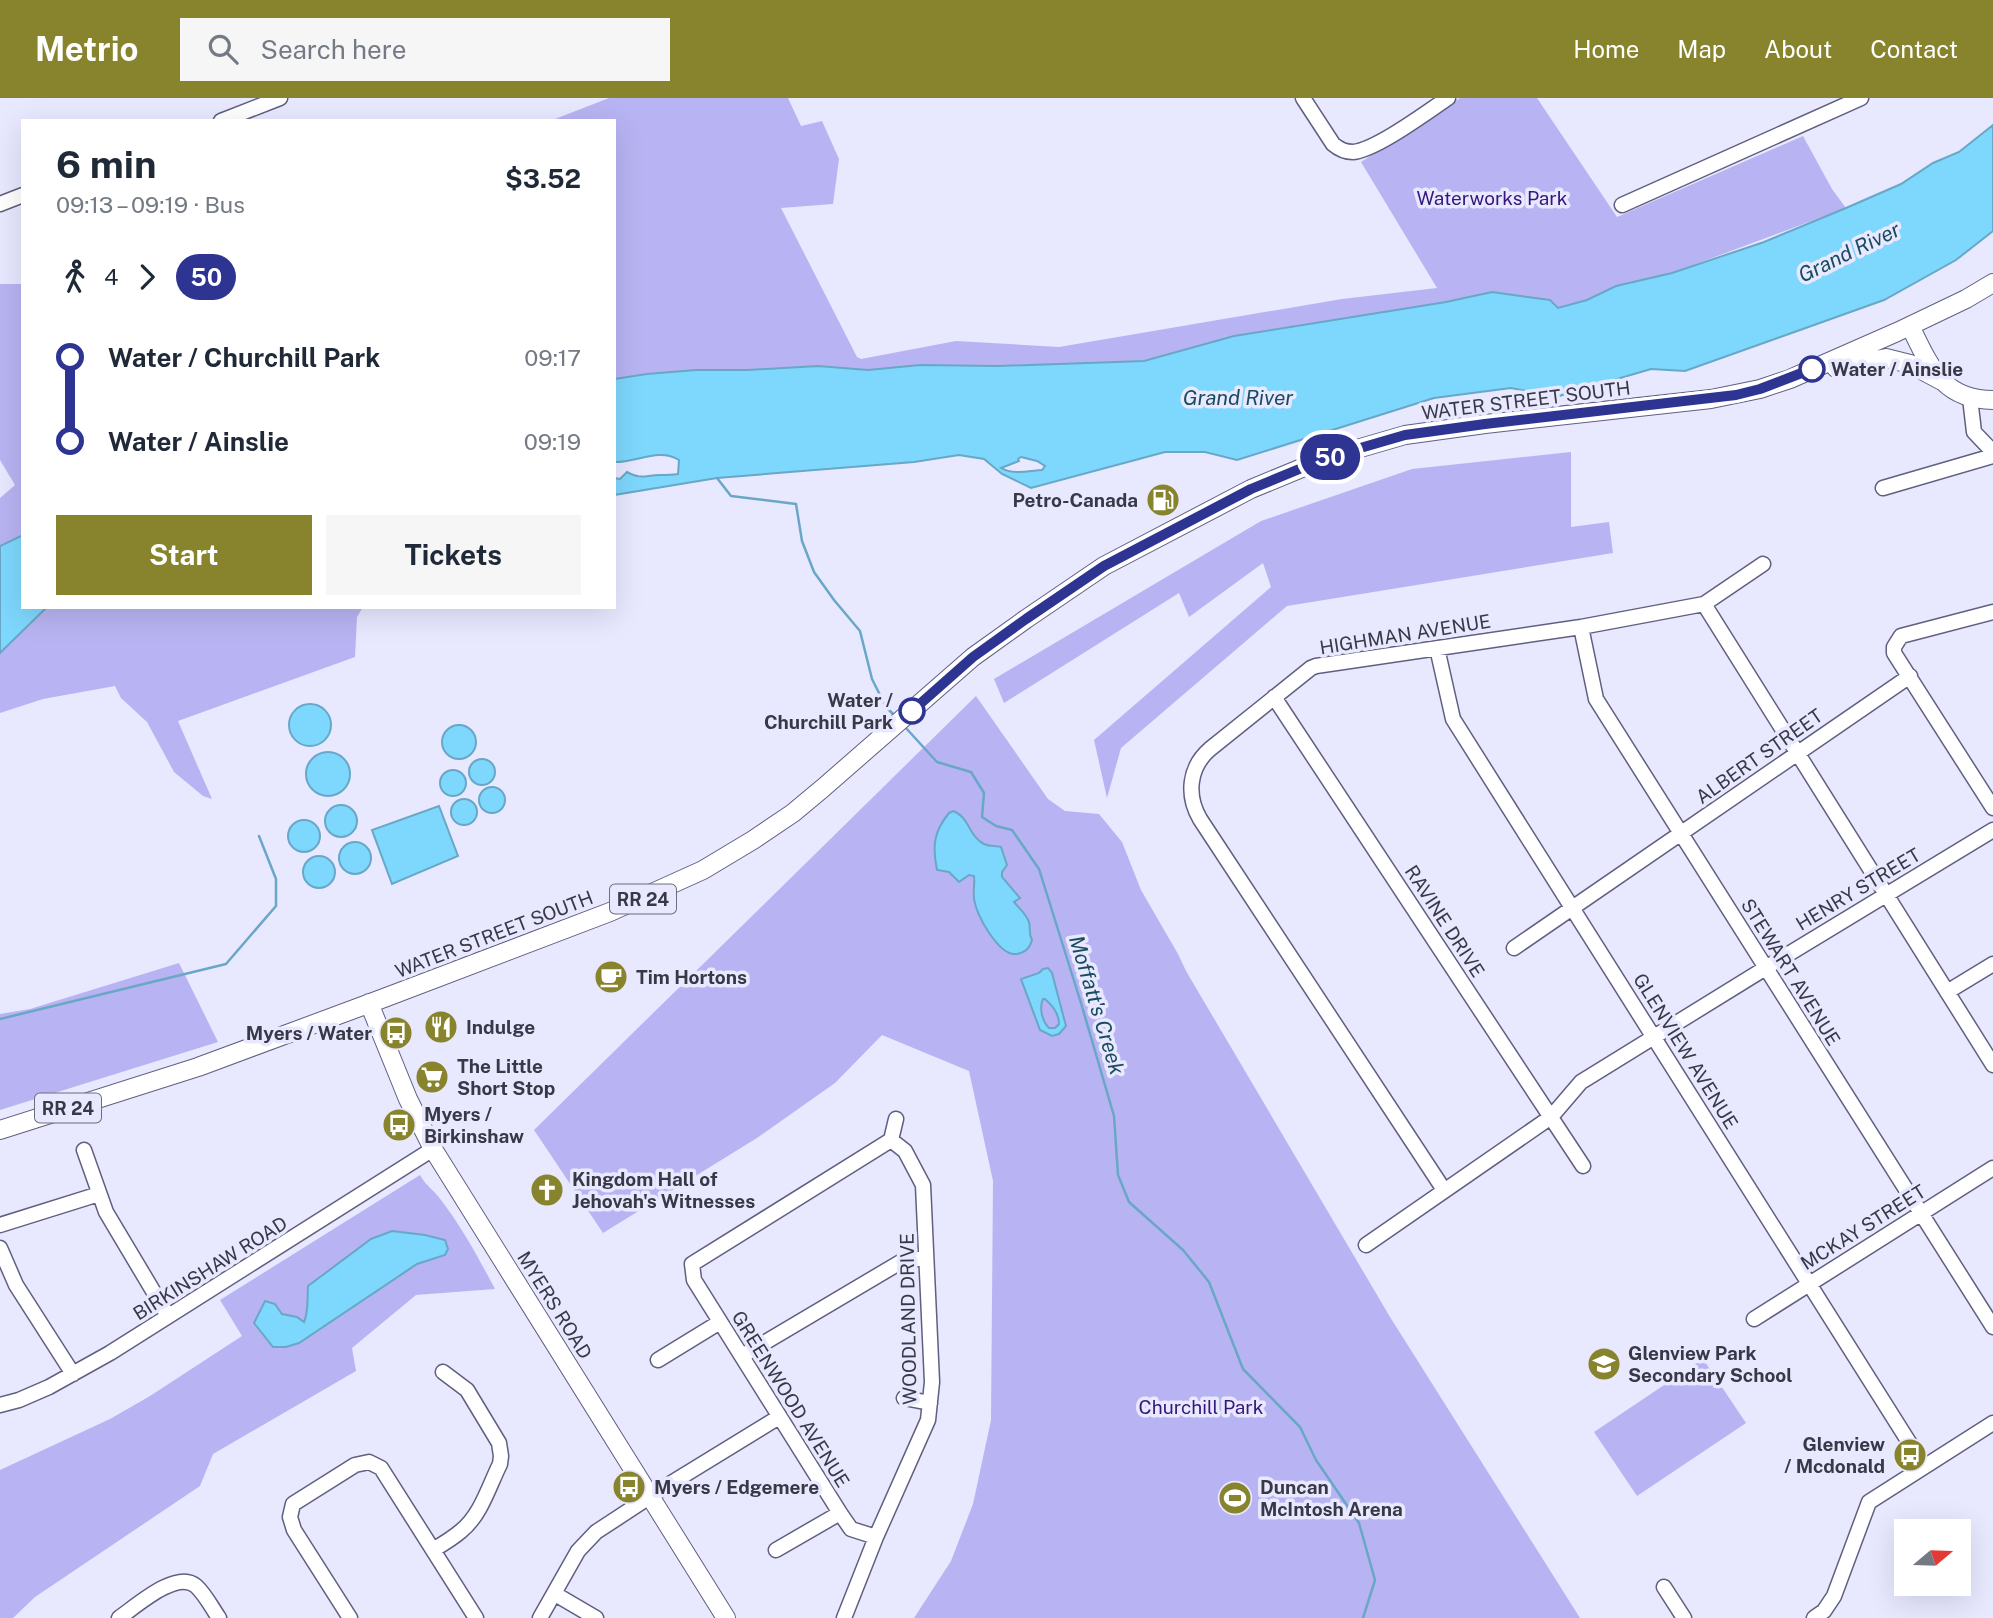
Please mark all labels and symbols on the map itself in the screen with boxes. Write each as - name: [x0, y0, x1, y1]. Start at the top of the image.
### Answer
- park label: Waterworks Park: [1417, 187, 1568, 209]
- water label: Grand River: [1794, 216, 1905, 287]
- marker: Water / Ainslie: [1799, 356, 1825, 382]
- place label: Water / Ainslie: [1831, 358, 1963, 380]
- street label: WATER STREET SOUTH: [1420, 376, 1632, 424]
- water label: Grand River: [1183, 385, 1294, 410]
- line badge: 50: [1298, 434, 1362, 480]
- fuel station icon: Petro-Canada: [1144, 481, 1182, 519]
- place label: Petro-Canada: [1013, 489, 1138, 511]
- street label: HIGHMAN AVENUE: [1318, 610, 1492, 658]
- place label: Water / Churchill Park: [764, 689, 893, 733]
- marker: Water / Churchill Park: [899, 698, 925, 724]
- street label: ALBERT STREET: [1691, 704, 1827, 808]
- street label: HENRY STREET: [1792, 843, 1924, 935]
- street label: RAVINE DRIVE: [1401, 861, 1489, 981]
- road number: RR 24: [610, 884, 676, 914]
- street label: WATER STREET SOUTH: [392, 886, 596, 982]
- street label: STEWART AVENUE: [1737, 895, 1845, 1049]
- water label: Moffatt's Creek: [1064, 932, 1130, 1078]
- cafe icon: Tim Hortons: [592, 958, 630, 996]
- place label: Tim Hortons: [636, 966, 747, 988]
- street label: GLENVIEW AVENUE: [1629, 969, 1743, 1133]
- restaurant icon: Indulge: [422, 1008, 460, 1046]
- bus stop icon: Myers / Water: [377, 1014, 415, 1052]
- place label: Indulge: [466, 1016, 535, 1038]
- place label: Myers / Water: [246, 1022, 372, 1044]
- place label: The Little Short Stop: [457, 1055, 555, 1099]
- supermarket icon: The Little Short Stop: [413, 1058, 451, 1096]
- road number: RR 24: [35, 1093, 101, 1122]
- place label: Myers / Birkinshaw: [424, 1103, 524, 1147]
- bus stop icon: Myers / Birkinshaw: [380, 1106, 418, 1144]
- place label: Kingdom Hall of Jehovah's Witnesses: [572, 1168, 755, 1212]
- church icon: Kingdom Hall of Jehovah's Witnesses: [528, 1171, 566, 1209]
- street label: MCKAY STREET: [1797, 1180, 1929, 1274]
- street label: BIRKINSHAW ROAD: [129, 1212, 291, 1324]
- street label: WOODLAND DRIVE: [896, 1233, 920, 1405]
- street label: MYERS ROAD: [513, 1247, 597, 1363]
- street label: GREENWOOD AVENUE: [728, 1307, 854, 1491]
- place label: Glenview Park Secondary School: [1628, 1342, 1793, 1386]
- school or university icon: Glenview Park Secondary School: [1585, 1345, 1623, 1383]
- park label: Churchill Park: [1139, 1396, 1264, 1418]
- place label: Glenview / Mcdonald: [1784, 1433, 1885, 1477]
- bus stop icon: Glenview / Mcdonald: [1891, 1436, 1929, 1474]
- bus stop icon: Myers / Edgemere: [610, 1468, 648, 1506]
- place label: Myers / Edgemere: [654, 1476, 819, 1498]
- place label: Duncan McIntosh Arena: [1260, 1476, 1403, 1520]
- sports icon: Duncan McIntosh Arena: [1216, 1479, 1254, 1517]
- north arrow: [1894, 1519, 1970, 1596]

